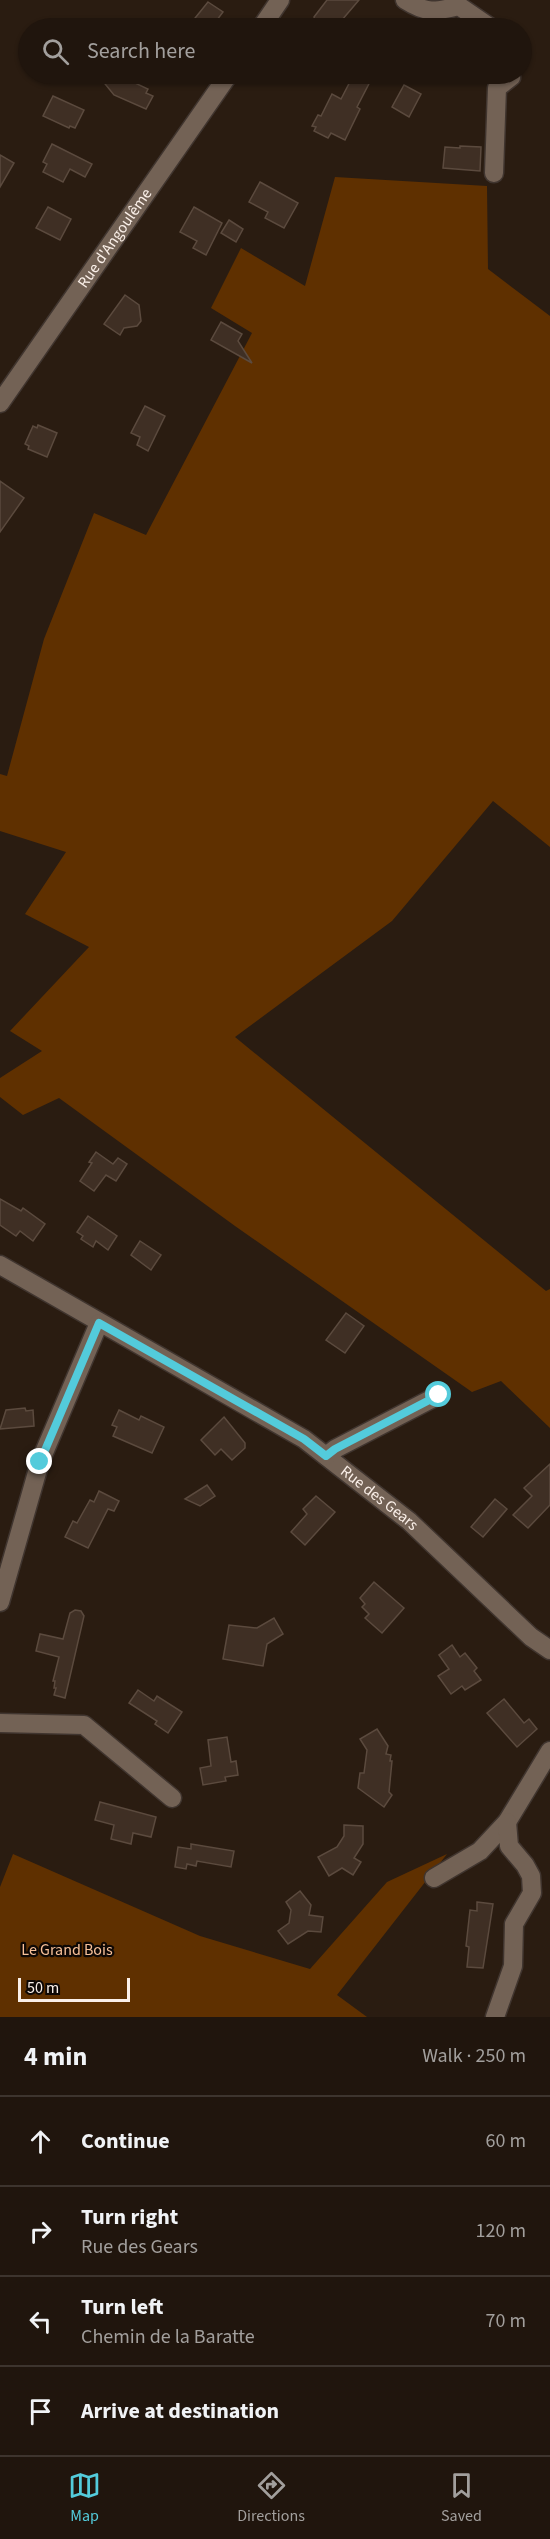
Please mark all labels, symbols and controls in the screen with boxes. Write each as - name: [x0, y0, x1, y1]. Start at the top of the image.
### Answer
- search box: [18, 18, 532, 84]
- icon: search: [39, 35, 72, 68]
- text: Search here: [87, 35, 195, 67]
- street label: Rue d'Angoulême: [72, 184, 157, 292]
- route start: [425, 1381, 451, 1407]
- route end: [26, 1448, 52, 1474]
- street label: Rue des Gears: [336, 1460, 424, 1536]
- park label: Le Grand Bois: [21, 1939, 113, 1961]
- scale bar: [18, 1975, 130, 2002]
- text: 50 m: [27, 1977, 59, 1999]
- text: 4 min: [24, 2038, 87, 2075]
- text: Walk · 250 m: [422, 2042, 526, 2070]
- icon: ahead: [24, 2125, 57, 2158]
- text: Continue: [81, 2125, 170, 2157]
- text: 60 m: [486, 2127, 526, 2155]
- text: Turn right: [81, 2201, 178, 2233]
- icon: right: [24, 2215, 57, 2248]
- text: 120 m: [476, 2217, 526, 2245]
- text: Rue des Gears: [81, 2233, 198, 2261]
- text: Turn left: [81, 2291, 163, 2323]
- icon: left: [24, 2305, 57, 2338]
- text: 70 m: [486, 2307, 526, 2335]
- text: Chemin de la Baratte: [81, 2323, 255, 2351]
- icon: arrive: [24, 2395, 57, 2428]
- text: Arrive at destination: [81, 2395, 279, 2427]
- tab: Map: [68, 2469, 101, 2527]
- tab: Directions: [237, 2469, 305, 2527]
- tab: Saved: [441, 2469, 482, 2527]

